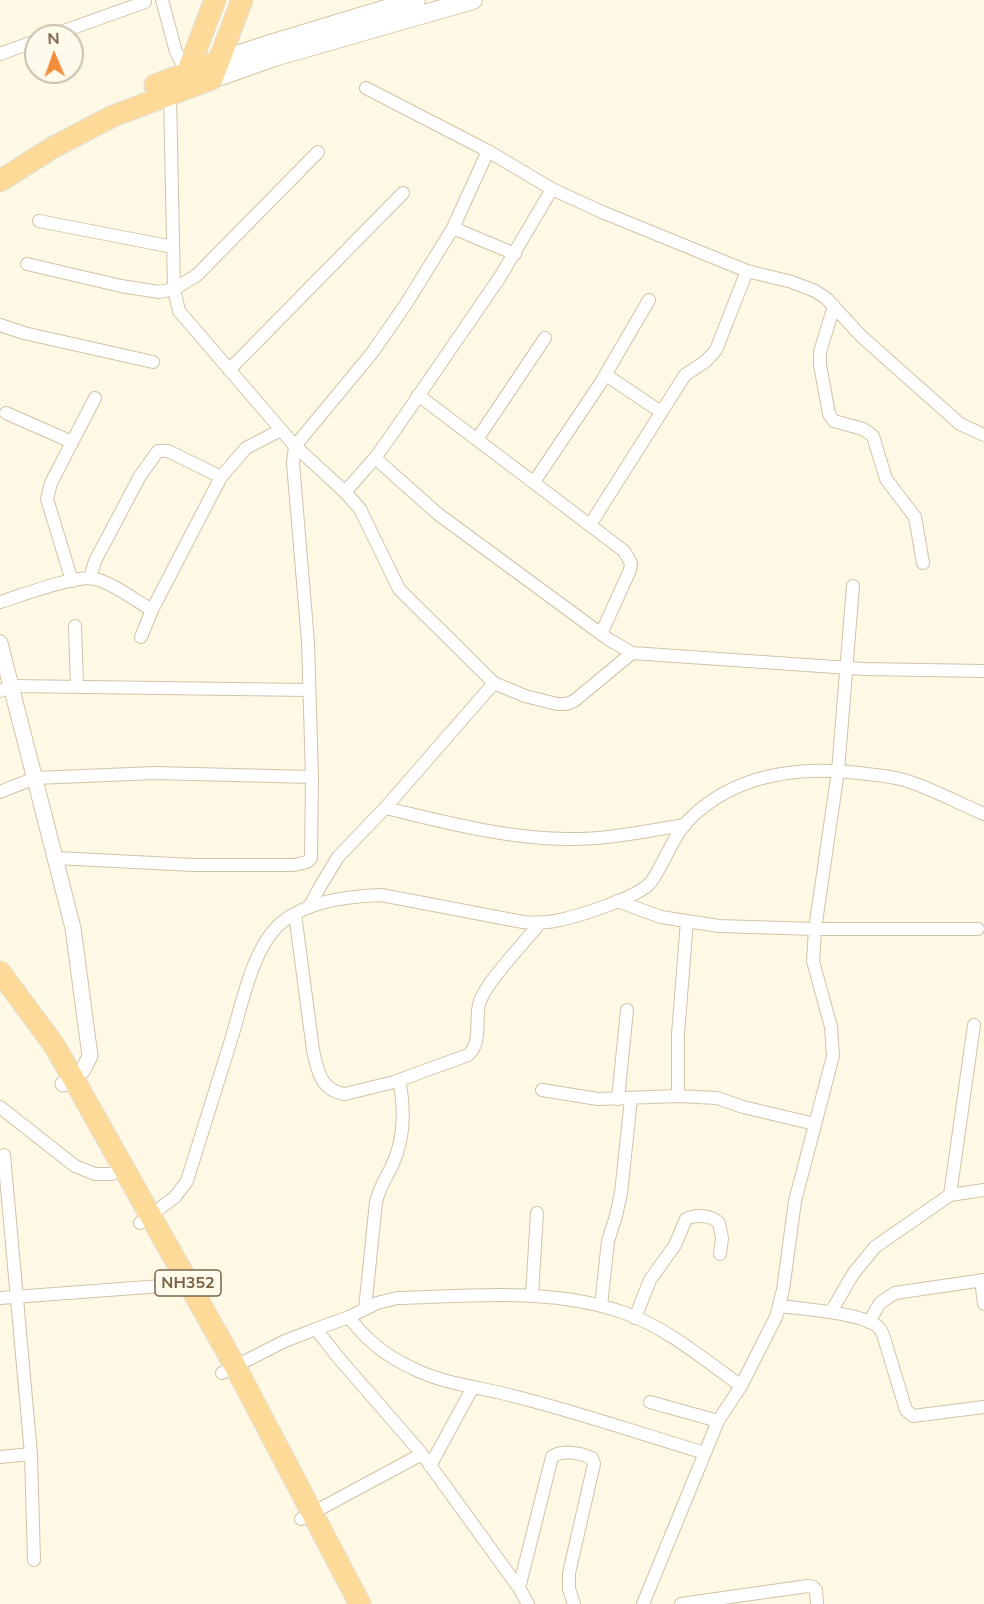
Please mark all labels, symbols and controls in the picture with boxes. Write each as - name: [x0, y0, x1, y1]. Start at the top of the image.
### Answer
- north arrow: [24, 24, 84, 84]
- text: N: [47, 28, 60, 48]
- road number: NH352: [155, 1270, 221, 1296]

